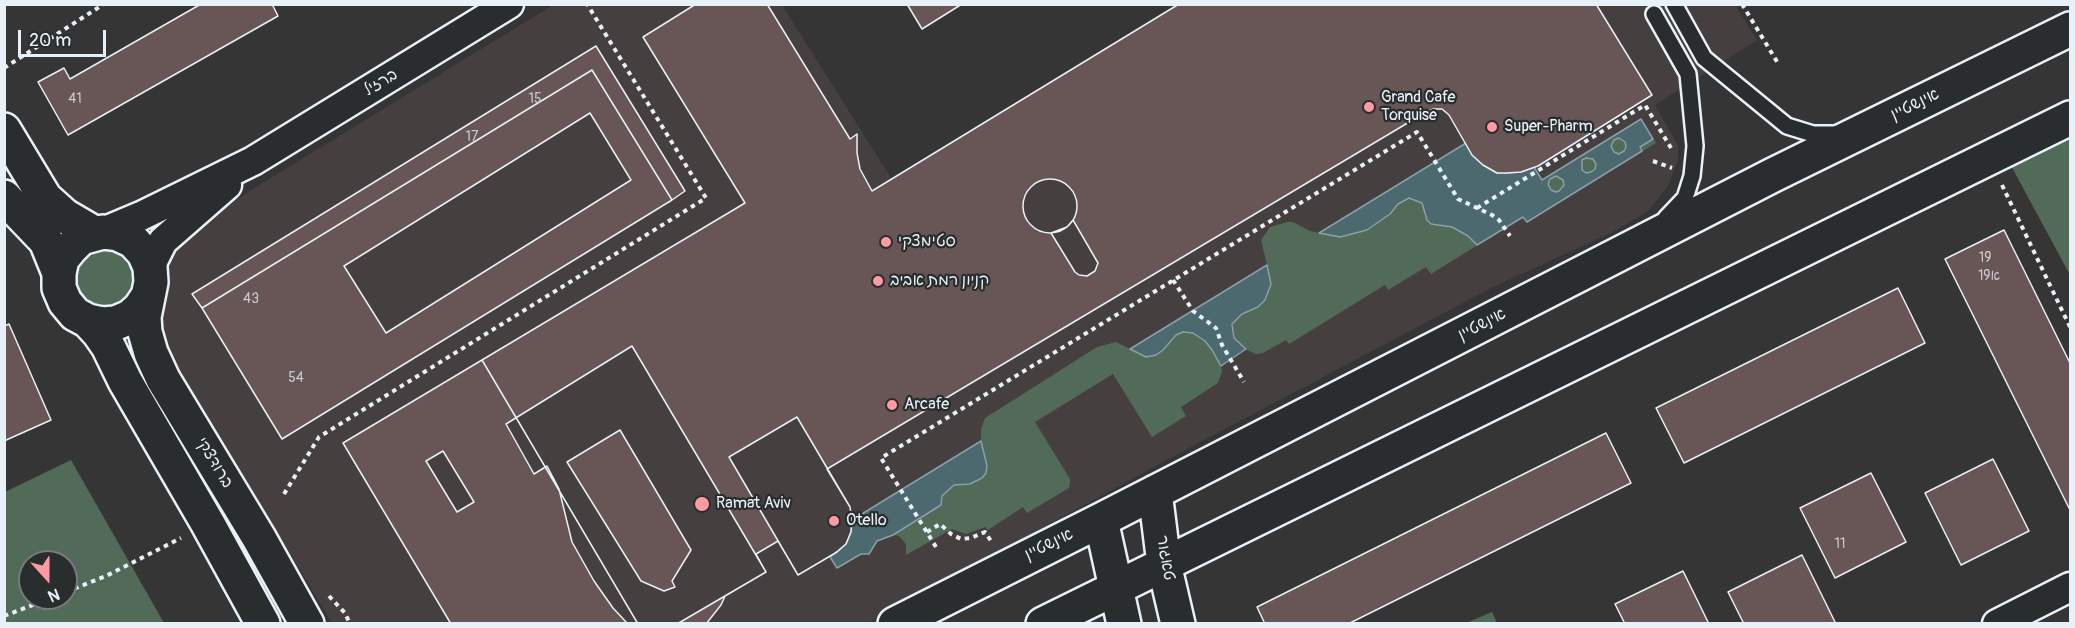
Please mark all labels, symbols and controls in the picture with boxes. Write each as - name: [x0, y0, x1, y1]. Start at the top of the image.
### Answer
- scale bar: [21, 18, 110, 56]
- text: 20 m: [29, 29, 71, 52]
- street label: ברזיל: [361, 66, 401, 100]
- street label: אינשטיין: [1888, 85, 1942, 125]
- place label: Grand Cafe Torquise: [1381, 88, 1455, 126]
- house number: 41: [68, 91, 82, 107]
- house number: 15: [528, 91, 542, 107]
- marker: Grand Cafe Torquise: [1362, 100, 1376, 114]
- place label: Super-Pharm: [1504, 117, 1593, 137]
- marker: Super-Pharm: [1485, 120, 1499, 134]
- house number: 17: [466, 129, 478, 145]
- place label: סטימצקי: [898, 232, 956, 252]
- marker: סטימצקי: [879, 235, 893, 249]
- house number: 19: [1979, 250, 1991, 266]
- house number: 19א: [1978, 268, 2000, 284]
- place label: קניון רמת אביב: [890, 271, 989, 291]
- marker: קניון רמת אביב: [871, 274, 885, 288]
- house number: 43: [243, 291, 259, 307]
- street label: אינשטיין: [1455, 305, 1509, 345]
- house number: 54: [288, 370, 304, 386]
- place label: Arcafe: [904, 395, 949, 415]
- marker: Arcafe: [885, 398, 899, 412]
- street label: ברודצקי: [192, 434, 236, 492]
- place label: Ramat Aviv: [716, 494, 791, 514]
- marker: Ramat Aviv: [693, 495, 711, 513]
- place label: Otello: [846, 511, 887, 531]
- marker: Otello: [827, 514, 841, 528]
- street label: אינשטיין: [1022, 525, 1076, 565]
- street label: טאגור: [1152, 534, 1178, 582]
- house number: 11: [1835, 536, 1845, 552]
- north arrow: [18, 550, 78, 610]
- text: N: [45, 584, 62, 606]

